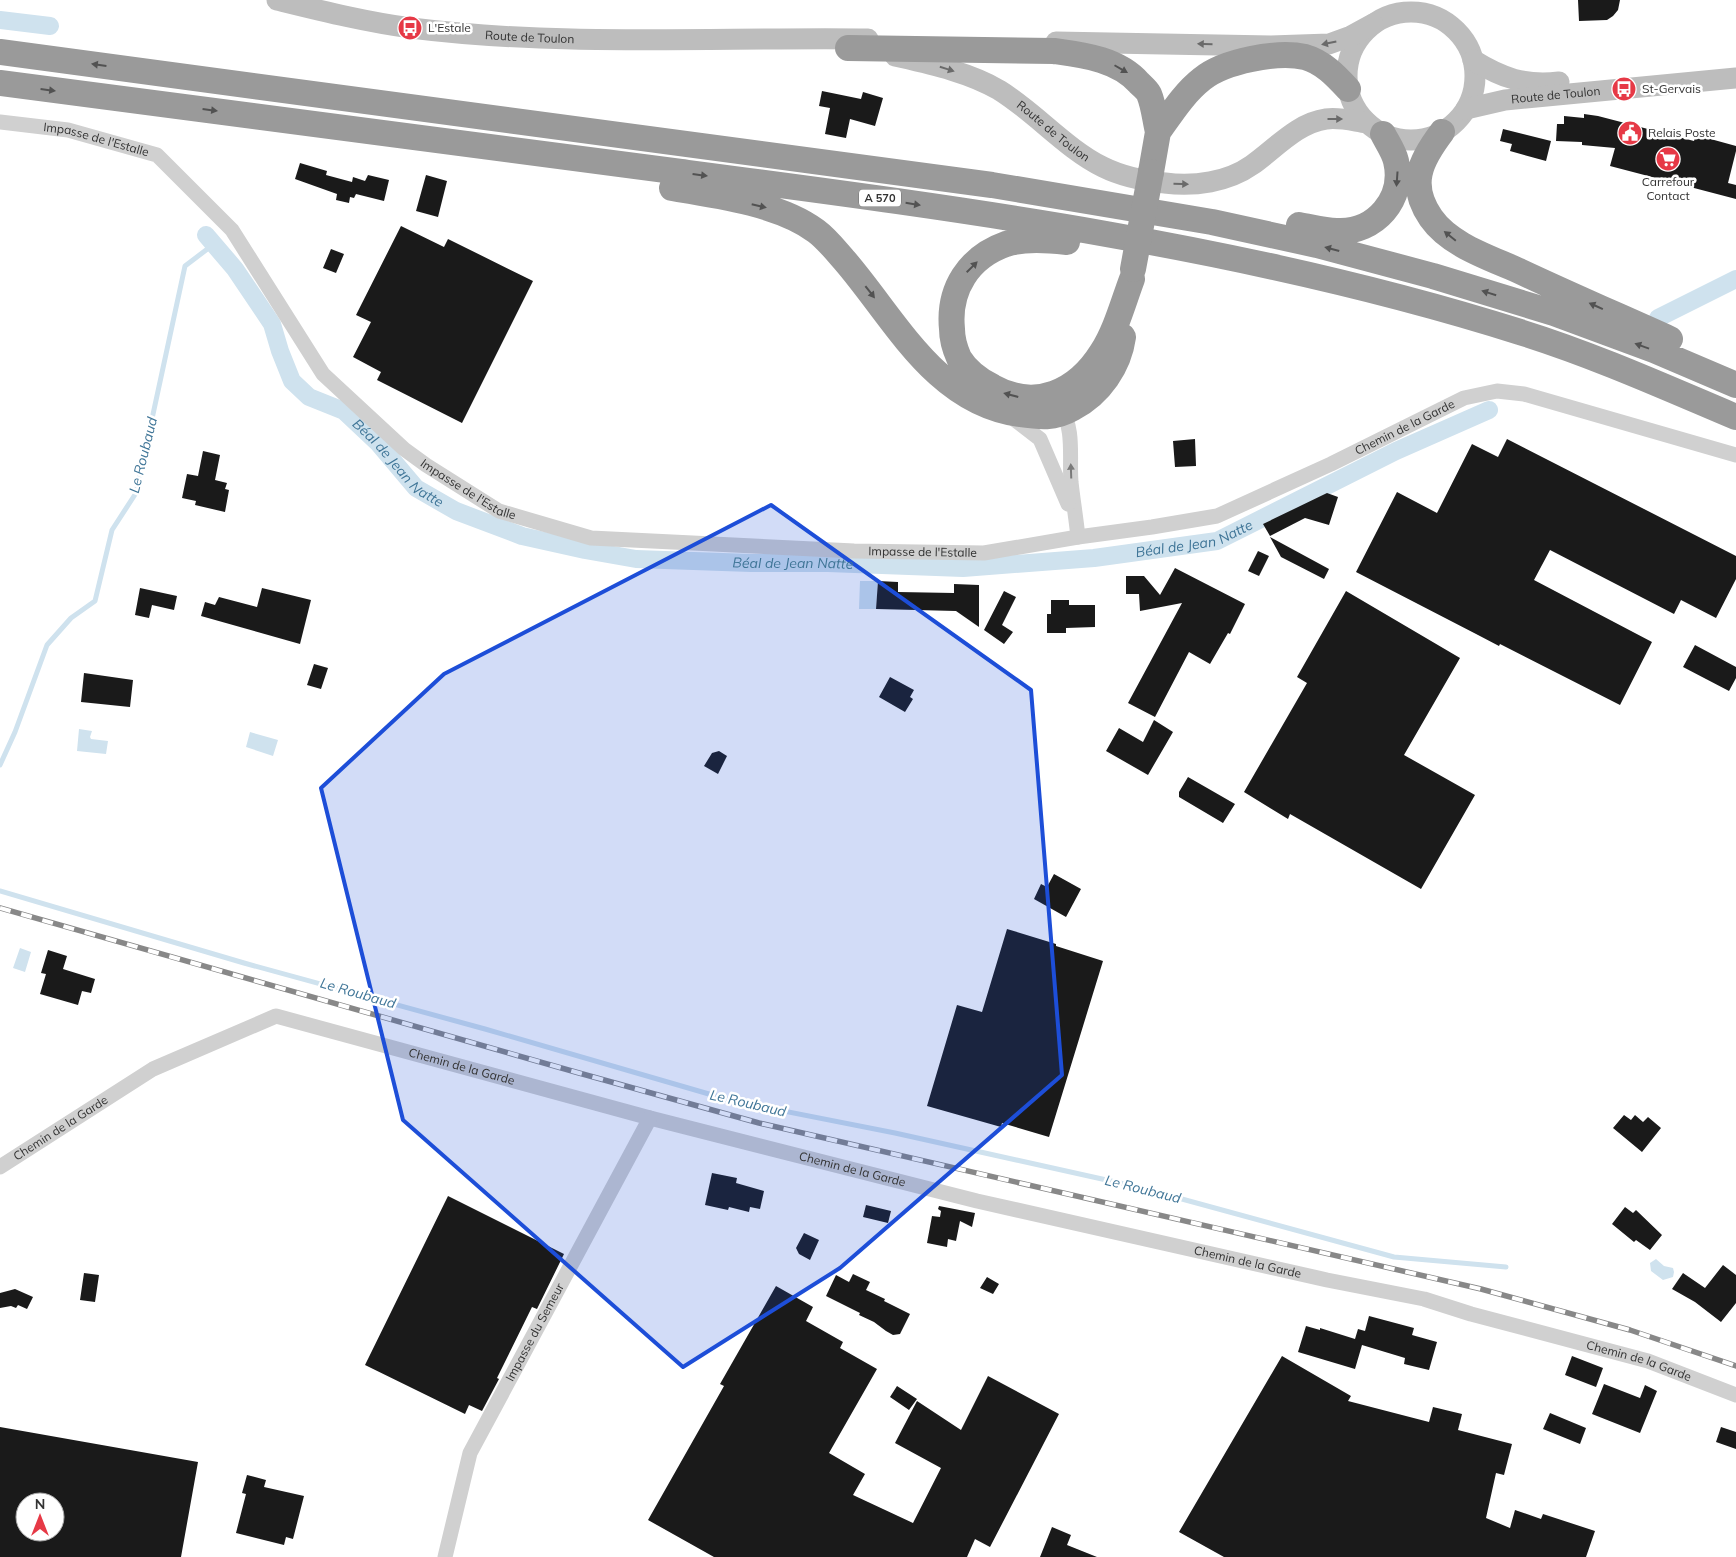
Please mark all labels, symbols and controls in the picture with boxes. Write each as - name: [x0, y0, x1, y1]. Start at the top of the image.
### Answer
- bus stop icon: L'Estale: [397, 15, 423, 41]
- place label: L'Estale: [428, 20, 471, 35]
- street label: Route de Toulon: [484, 27, 575, 46]
- one-way arrow: [1320, 39, 1336, 47]
- one-way arrow: [1197, 40, 1213, 48]
- one-way arrow: [91, 61, 107, 69]
- one-way arrow: [1114, 65, 1128, 74]
- one-way arrow: [939, 66, 954, 74]
- bus stop icon: St-Gervais: [1611, 76, 1637, 102]
- place label: St-Gervais: [1642, 81, 1701, 96]
- street label: Route de Toulon: [1510, 83, 1601, 106]
- one-way arrow: [41, 86, 57, 94]
- street label: Route de Toulon: [1014, 97, 1093, 165]
- one-way arrow: [202, 106, 218, 114]
- one-way arrow: [1327, 115, 1343, 123]
- street label: Impasse de l'Estalle: [43, 119, 151, 159]
- public building icon: Relais Poste: [1617, 120, 1643, 146]
- place label: Relais Poste: [1648, 125, 1716, 140]
- supermarket icon: Carrefour Contact: [1655, 146, 1681, 172]
- one-way arrow: [693, 171, 709, 179]
- one-way arrow: [1393, 171, 1401, 187]
- place label: Carrefour Contact: [1642, 174, 1695, 203]
- one-way arrow: [1173, 180, 1189, 188]
- road number: A 570: [859, 190, 901, 207]
- one-way arrow: [906, 200, 922, 208]
- one-way arrow: [751, 202, 766, 210]
- one-way arrow: [1444, 231, 1457, 242]
- one-way arrow: [1325, 245, 1340, 253]
- one-way arrow: [965, 261, 977, 273]
- one-way arrow: [865, 285, 875, 298]
- one-way arrow: [1481, 289, 1496, 297]
- one-way arrow: [1589, 302, 1603, 310]
- one-way arrow: [1635, 342, 1650, 349]
- one-way arrow: [1003, 390, 1018, 398]
- street label: Chemin de la Garde: [1352, 396, 1457, 458]
- water label: Le Roubaud: [125, 415, 161, 495]
- water label: Béal de Jean Natte: [349, 415, 447, 511]
- street label: Impasse de l'Estalle: [418, 455, 518, 523]
- one-way arrow: [1066, 463, 1074, 479]
- water label: Béal de Jean Natte: [1134, 515, 1256, 561]
- street label: Impasse de l'Estalle: [868, 543, 977, 560]
- water label: Béal de Jean Natte: [732, 553, 854, 573]
- water label: Le Roubaud: [318, 974, 398, 1013]
- street label: Chemin de la Garde: [407, 1044, 517, 1088]
- water label: Le Roubaud: [708, 1085, 788, 1121]
- street label: Chemin de la Garde: [10, 1092, 110, 1164]
- street label: Chemin de la Garde: [798, 1148, 907, 1190]
- water label: Le Roubaud: [1103, 1171, 1183, 1207]
- street label: Chemin de la Garde: [1193, 1242, 1303, 1281]
- street label: Impasse du Semeur: [502, 1280, 567, 1384]
- street label: Chemin de la Garde: [1585, 1337, 1694, 1384]
- north arrow: [15, 1492, 65, 1542]
- text: N: [35, 1495, 45, 1513]

